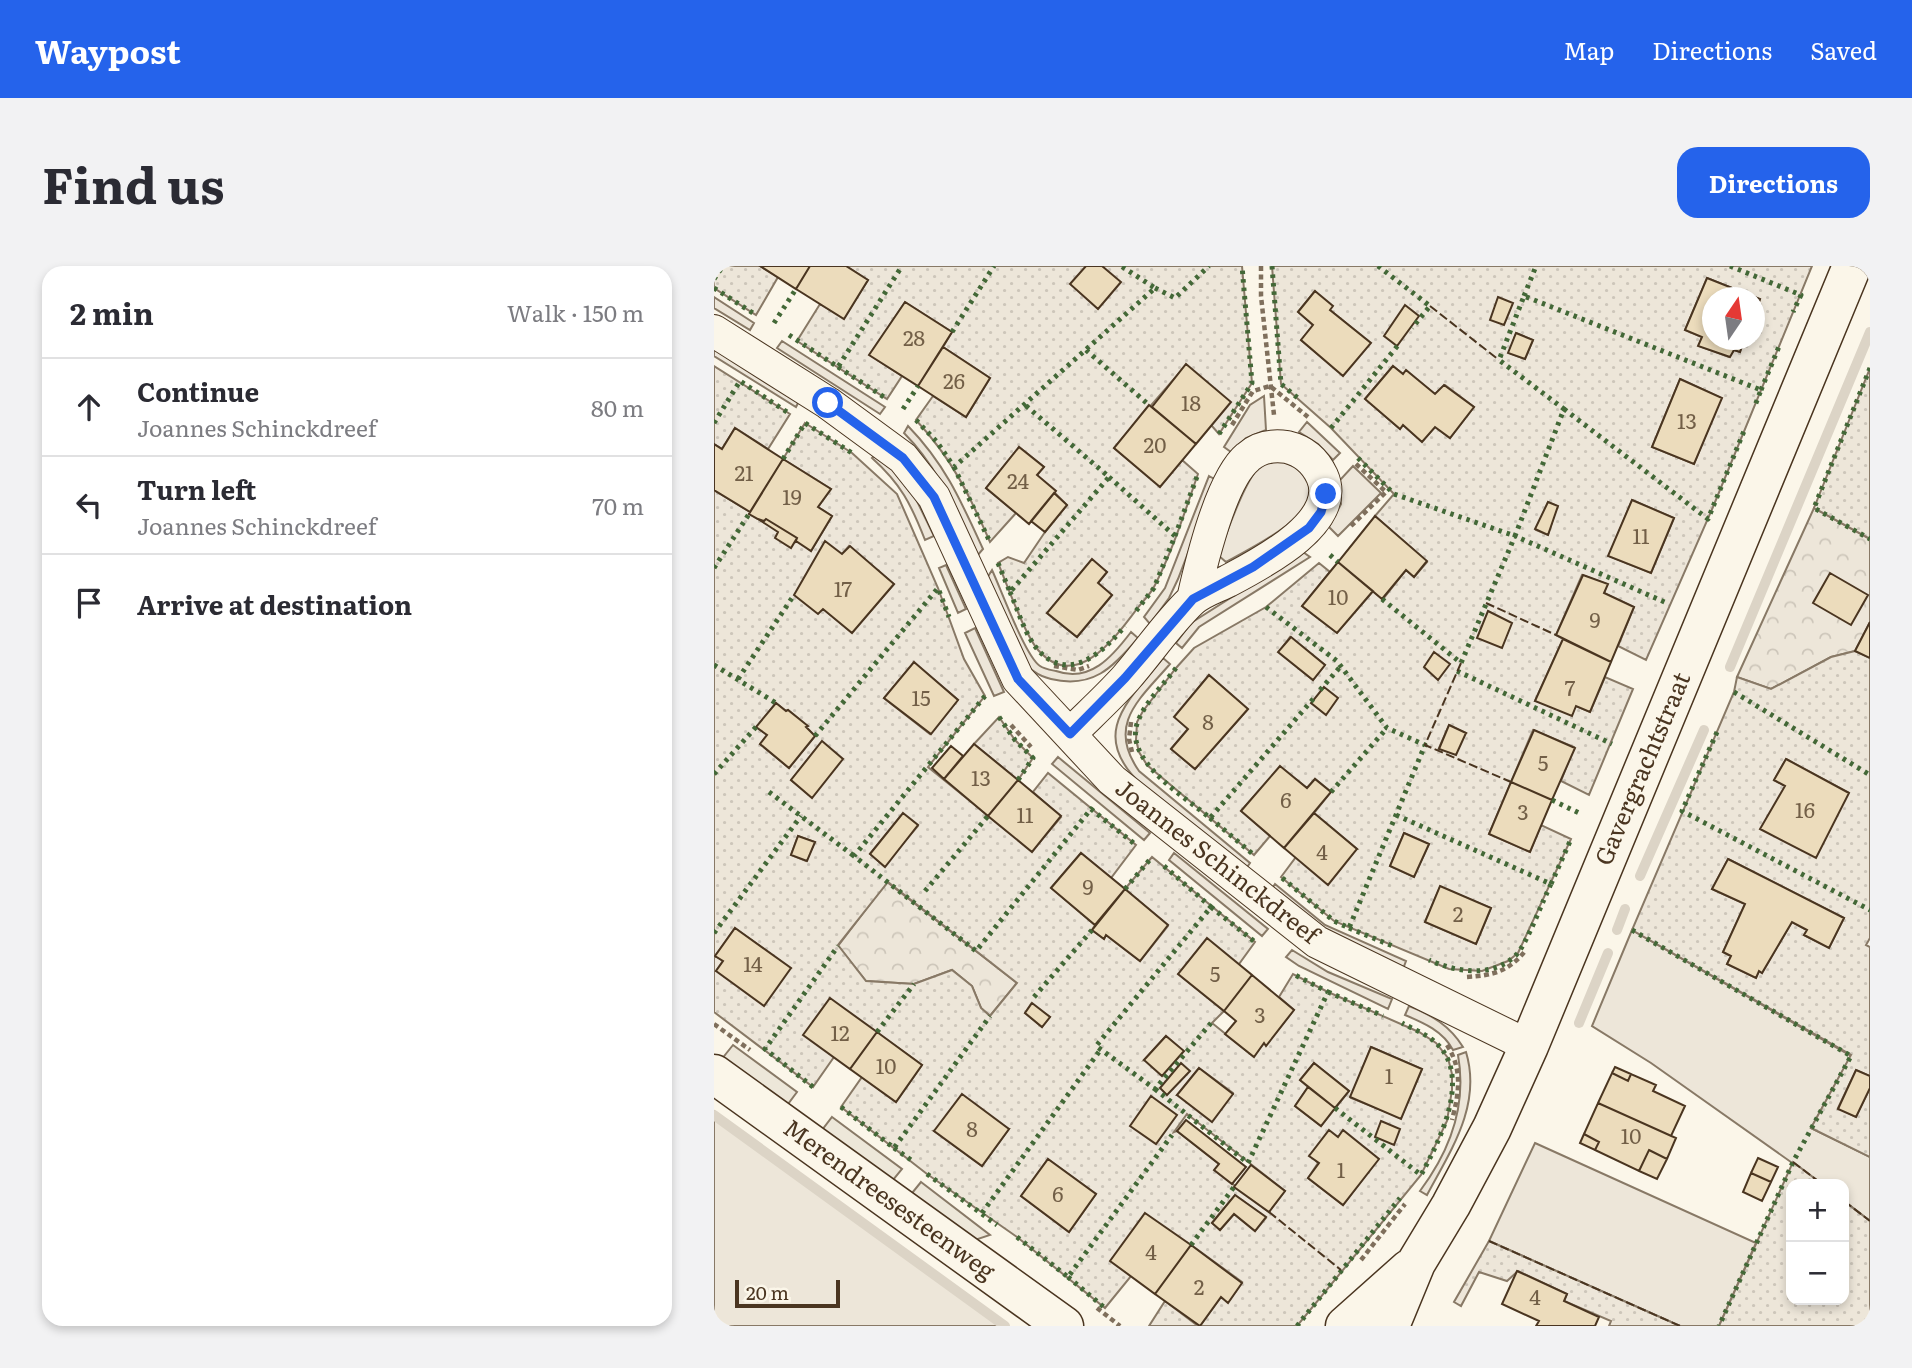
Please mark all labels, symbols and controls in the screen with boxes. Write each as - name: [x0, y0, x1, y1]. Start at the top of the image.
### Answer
- text: Waypost: [35, 25, 181, 74]
- text: Map: [1563, 32, 1614, 67]
- text: Directions: [1652, 32, 1772, 67]
- text: Saved: [1810, 32, 1877, 67]
- text: Find us: [42, 146, 225, 219]
- button: Directions: [1677, 147, 1870, 218]
- north arrow: [1702, 287, 1765, 350]
- text: 2 min: [70, 290, 154, 334]
- text: Walk · 150 m: [507, 295, 644, 329]
- house number: 28: [903, 321, 925, 352]
- house number: 26: [943, 364, 965, 395]
- text: Continue: [137, 371, 259, 410]
- house number: 18: [1181, 386, 1201, 417]
- route start: [812, 387, 843, 418]
- icon: ahead: [70, 388, 108, 426]
- text: 80 m: [591, 390, 644, 424]
- house number: 13: [1677, 404, 1697, 435]
- text: Joannes Schinckdreef: [137, 410, 377, 444]
- house number: 20: [1144, 428, 1166, 459]
- house number: 21: [734, 456, 754, 487]
- house number: 24: [1007, 464, 1030, 495]
- text: Turn left: [137, 469, 256, 508]
- route end: [1310, 478, 1341, 509]
- house number: 19: [782, 480, 802, 511]
- icon: left: [70, 486, 108, 524]
- text: 70 m: [592, 488, 644, 522]
- text: Joannes Schinckdreef: [137, 508, 377, 542]
- house number: 11: [1632, 519, 1650, 550]
- house number: 17: [834, 572, 853, 603]
- house number: 10: [1328, 580, 1348, 611]
- icon: arrive: [70, 584, 108, 622]
- text: Arrive at destination: [137, 584, 412, 623]
- house number: 9: [1590, 603, 1601, 634]
- street label: Gavergrachtstraat: [1584, 666, 1697, 870]
- house number: 7: [1565, 671, 1576, 702]
- house number: 15: [911, 681, 931, 712]
- house number: 8: [1202, 705, 1214, 736]
- house number: 5: [1538, 746, 1548, 777]
- house number: 13: [971, 761, 991, 792]
- street label: Joannes Schinckdreef: [1109, 769, 1329, 952]
- house number: 6: [1280, 783, 1292, 814]
- house number: 16: [1795, 793, 1815, 824]
- house number: 3: [1517, 795, 1529, 826]
- house number: 11: [1016, 798, 1034, 829]
- house number: 4: [1316, 835, 1328, 866]
- house number: 9: [1083, 870, 1094, 901]
- house number: 2: [1453, 897, 1463, 928]
- house number: 14: [743, 947, 763, 978]
- house number: 5: [1210, 957, 1220, 988]
- house number: 3: [1254, 998, 1266, 1029]
- house number: 12: [830, 1016, 850, 1047]
- house number: 10: [876, 1049, 896, 1080]
- house number: 1: [1385, 1059, 1394, 1090]
- street label: Merendreesesteenweg: [777, 1109, 1004, 1287]
- house number: 8: [966, 1112, 978, 1143]
- house number: 10: [1621, 1119, 1641, 1150]
- house number: 1: [1337, 1153, 1346, 1184]
- house number: 6: [1052, 1177, 1064, 1208]
- map controls: [1786, 1179, 1849, 1305]
- button: +: [1786, 1179, 1849, 1242]
- house number: 4: [1145, 1235, 1157, 1266]
- button: −: [1786, 1242, 1849, 1305]
- house number: 2: [1194, 1270, 1204, 1301]
- scale bar: [735, 1277, 840, 1309]
- text: 20 m: [746, 1278, 789, 1306]
- house number: 4: [1529, 1280, 1541, 1311]

